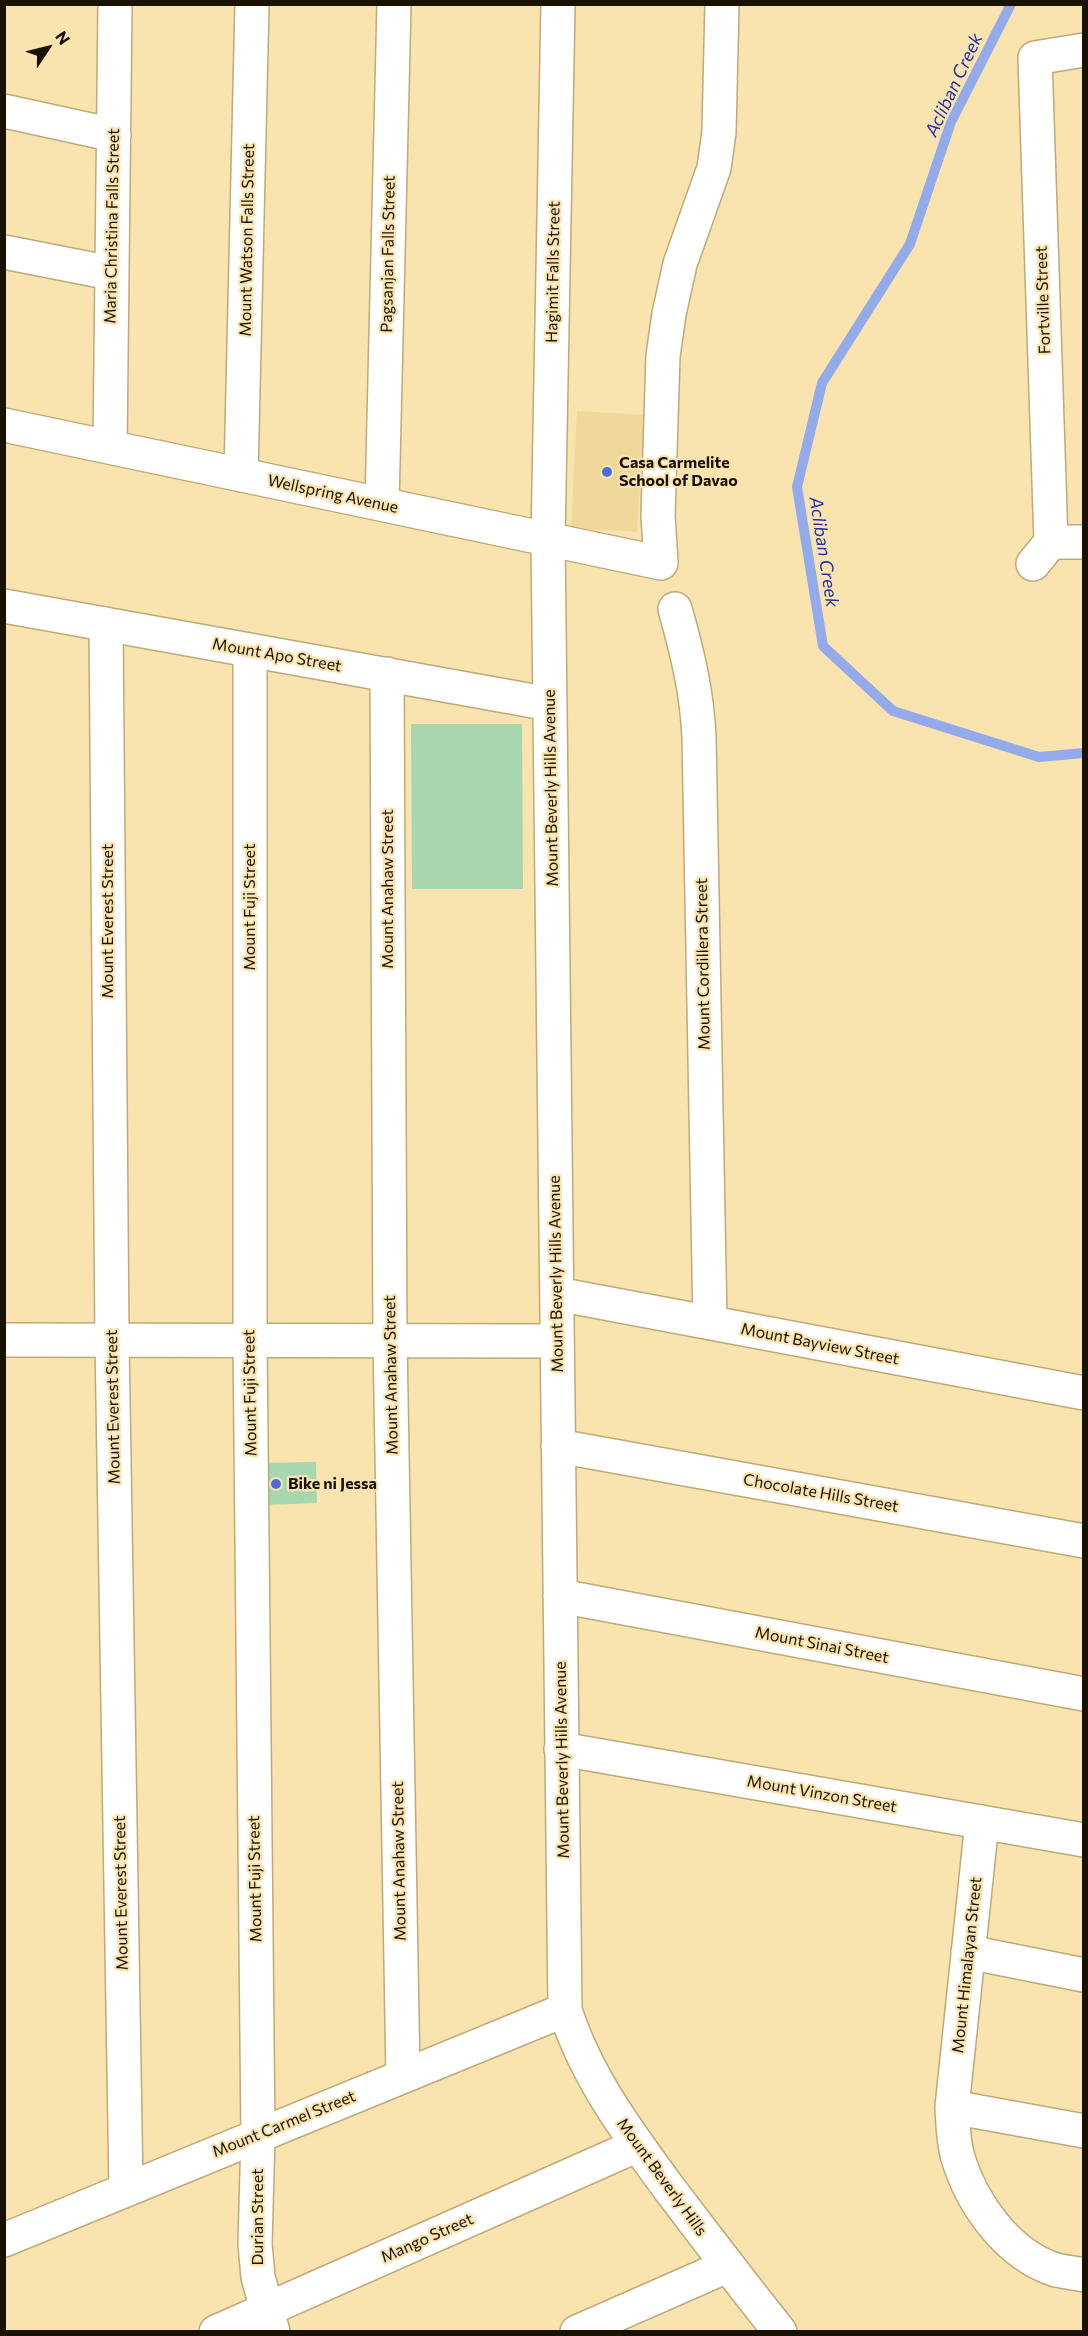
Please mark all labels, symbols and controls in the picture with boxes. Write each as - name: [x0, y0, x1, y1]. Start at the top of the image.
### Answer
- north arrow: [18, 18, 78, 78]
- text: N: [52, 27, 74, 48]
- water label: Acliban Creek: [921, 30, 987, 140]
- street label: Maria Christina Falls Street: [101, 128, 123, 324]
- street label: Mount Watson Falls Street: [236, 143, 258, 337]
- street label: Pagsanjan Falls Street: [377, 175, 399, 333]
- street label: Hagimit Falls Street: [542, 201, 564, 343]
- street label: Fortville Street: [1032, 245, 1054, 355]
- place label: Casa Carmelite School of Davao: [619, 453, 738, 491]
- marker: Casa Carmelite School of Davao: [600, 465, 614, 479]
- street label: Wellspring Avenue: [266, 471, 400, 517]
- water label: Acliban Creek: [805, 495, 843, 609]
- street label: Mount Apo Street: [211, 634, 343, 676]
- street label: Mount Beverly Hills Avenue: [540, 689, 562, 887]
- street label: Mount Anahaw Street: [378, 809, 398, 969]
- street label: Mount Everest Street: [98, 844, 118, 998]
- street label: Mount Fuji Street: [240, 844, 260, 970]
- street label: Mount Cordillera Street: [692, 878, 714, 1050]
- street label: Mount Beverly Hills Avenue: [545, 1175, 567, 1373]
- street label: Mount Anahaw Street: [380, 1295, 402, 1455]
- street label: Mount Bayview Street: [739, 1319, 901, 1369]
- street label: Mount Everest Street: [102, 1329, 124, 1485]
- street label: Mount Fuji Street: [239, 1329, 261, 1457]
- street label: Chocolate Hills Street: [742, 1470, 900, 1516]
- place label: Bike ni Jessa: [288, 1474, 377, 1494]
- marker: Bike ni Jessa: [269, 1477, 283, 1491]
- street label: Mount Sinai Street: [753, 1623, 891, 1667]
- street label: Mount Beverly Hills Avenue: [551, 1661, 573, 1859]
- street label: Mount Vinzon Street: [746, 1771, 898, 1817]
- street label: Mount Anahaw Street: [388, 1781, 410, 1941]
- street label: Mount Everest Street: [110, 1815, 132, 1971]
- street label: Mount Fuji Street: [244, 1815, 266, 1943]
- street label: Mount Himalayan Street: [948, 1876, 986, 2054]
- street label: Mount Carmel Street: [209, 2086, 359, 2162]
- street label: Mount Beverly Hills: [613, 2114, 711, 2240]
- street label: Durian Street: [248, 2168, 268, 2266]
- street label: Mango Street: [378, 2209, 476, 2267]

